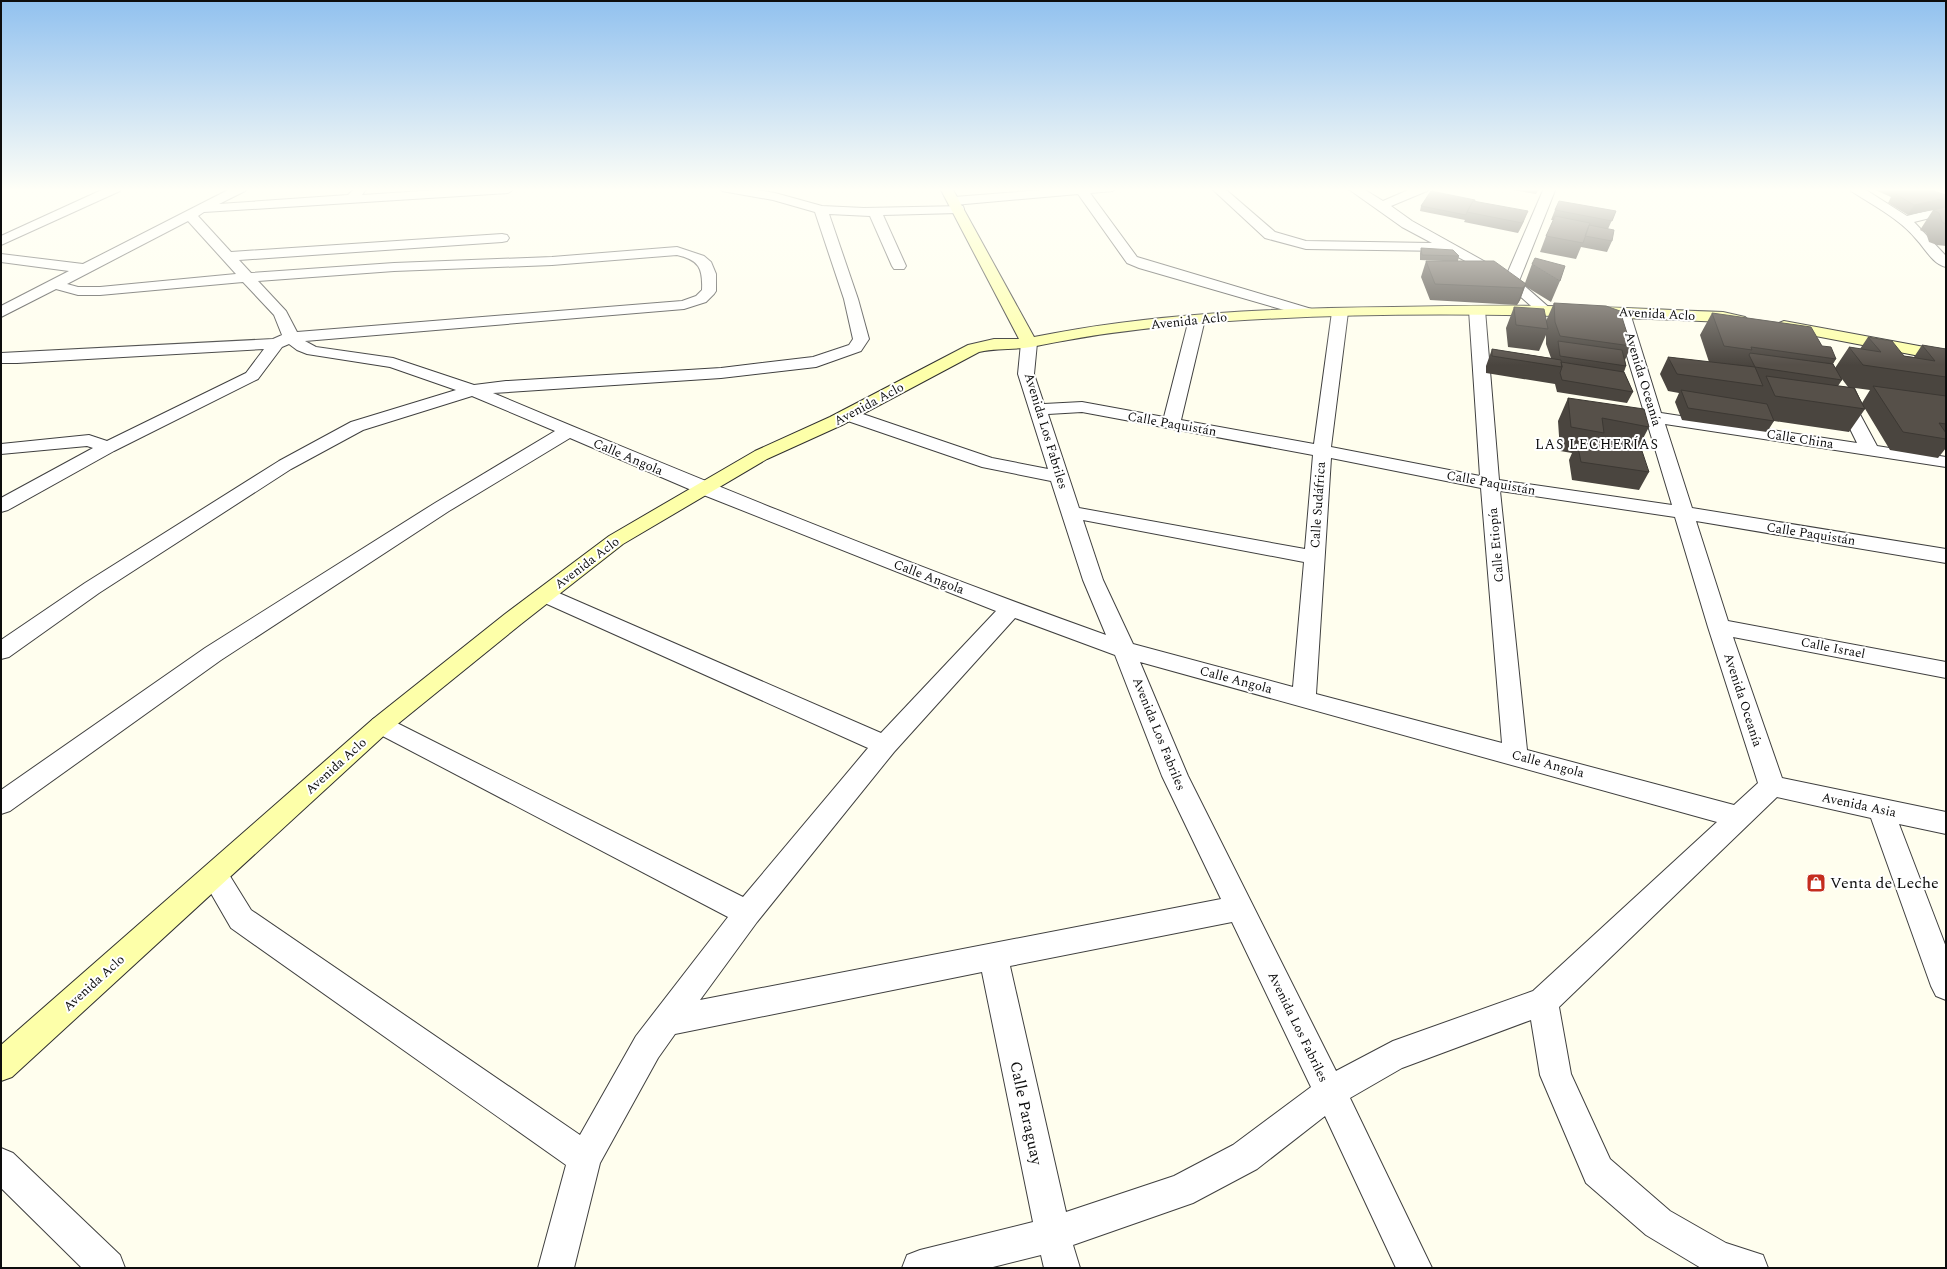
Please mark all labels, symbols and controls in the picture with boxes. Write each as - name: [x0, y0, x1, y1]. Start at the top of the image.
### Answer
- street label: Avenida Aclo: [1618, 302, 1696, 326]
- street label: Avenida Aclo: [1150, 307, 1228, 335]
- street label: Avenida Oceanía: [1619, 329, 1667, 429]
- street label: Avenida Los Fabriles: [1019, 370, 1073, 492]
- street label: Avenida Aclo: [830, 377, 908, 431]
- street label: Calle Paquistán: [1126, 406, 1218, 442]
- street label: Calle China: [1765, 424, 1836, 454]
- street label: Calle Angola: [590, 433, 667, 481]
- district label: LAS LECHERÍAS: [1535, 434, 1659, 455]
- street label: Calle Sudáfrica: [1305, 460, 1331, 549]
- street label: Calle Paquistán: [1445, 465, 1537, 501]
- street label: Calle Etiopía: [1483, 506, 1509, 583]
- street label: Calle Paquistán: [1765, 517, 1857, 551]
- street label: Avenida Aclo: [550, 532, 624, 594]
- street label: Calle Angola: [891, 554, 968, 600]
- street label: Calle Israel: [1799, 632, 1867, 664]
- street label: Avenida Oceanía: [1718, 651, 1768, 750]
- street label: Calle Angola: [1198, 661, 1275, 699]
- street label: Avenida Los Fabriles: [1127, 674, 1191, 794]
- street label: Avenida Aclo: [301, 733, 371, 799]
- street label: Calle Angola: [1510, 745, 1587, 783]
- street label: Avenida Asia: [1820, 787, 1899, 823]
- place label: Venta de Leche: [1830, 871, 1939, 895]
- shop icon: Venta de Leche: [1805, 872, 1827, 894]
- street label: Avenida Aclo: [59, 950, 129, 1016]
- street label: Avenida Los Fabriles: [1263, 968, 1333, 1086]
- street label: Calle Paraguay: [1003, 1059, 1049, 1168]

